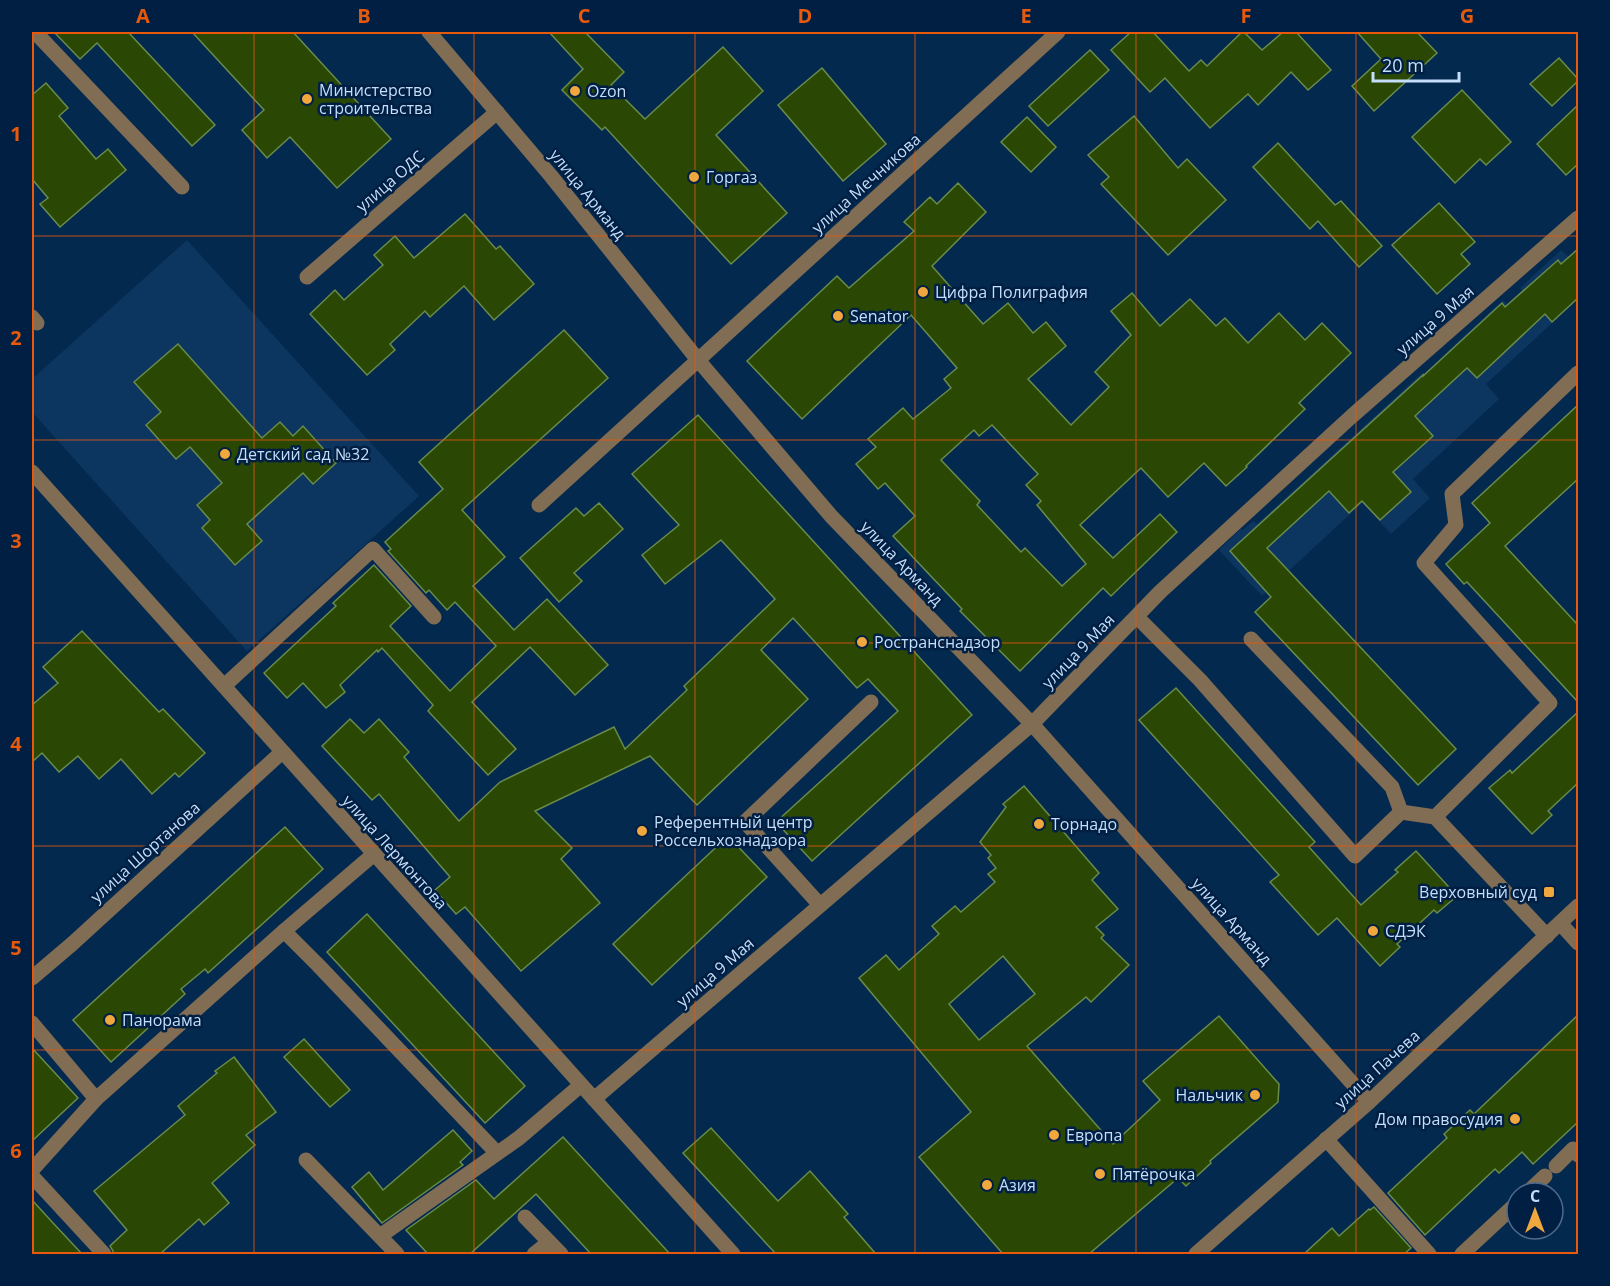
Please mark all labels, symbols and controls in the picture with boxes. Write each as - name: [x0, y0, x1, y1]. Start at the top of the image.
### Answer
- text: A: [136, 2, 150, 29]
- text: B: [357, 2, 371, 29]
- text: C: [578, 2, 591, 29]
- text: D: [798, 2, 812, 29]
- text: E: [1020, 2, 1032, 29]
- text: F: [1241, 2, 1251, 29]
- text: G: [1460, 2, 1474, 29]
- scale bar: [1373, 45, 1458, 83]
- text: 20 m: [1382, 53, 1424, 77]
- place label: Министерство строительства: [319, 79, 432, 119]
- place label: Ozon: [587, 80, 626, 102]
- marker: Ozon: [568, 84, 582, 98]
- marker: Министерство строительства: [300, 92, 314, 106]
- text: 1: [10, 120, 22, 147]
- street label: улица Мечникова: [807, 128, 925, 238]
- street label: улица Арманд: [545, 144, 631, 244]
- street label: улица ОДС: [351, 145, 429, 217]
- place label: Горгаз: [706, 166, 757, 188]
- marker: Горгаз: [687, 170, 701, 184]
- street label: улица 9 Мая: [1392, 280, 1478, 360]
- place label: Цифра Полиграфия: [935, 281, 1088, 303]
- marker: Цифра Полиграфия: [916, 285, 930, 299]
- place label: Senator: [850, 305, 909, 327]
- marker: Senator: [831, 309, 845, 323]
- text: 2: [10, 324, 22, 351]
- place label: Детский сад №32: [237, 443, 369, 465]
- marker: Детский сад №32: [218, 447, 232, 461]
- street label: улица Арманд: [856, 516, 948, 610]
- text: 3: [10, 527, 22, 554]
- street label: улица 9 Мая: [1037, 609, 1119, 693]
- place label: Ространснадзор: [874, 631, 1000, 653]
- marker: Ространснадзор: [855, 635, 869, 649]
- text: 4: [10, 730, 22, 757]
- street label: улица Лермонтова: [338, 790, 452, 914]
- street label: улица Шортанова: [85, 797, 205, 907]
- place label: Референтный центр Россельхознадзора: [654, 811, 813, 851]
- place label: Торнадо: [1051, 813, 1117, 835]
- marker: Торнадо: [1032, 817, 1046, 831]
- marker: Референтный центр Россельхознадзора: [635, 824, 649, 838]
- street label: улица Арманд: [1187, 873, 1277, 969]
- place label: Верховный суд: [1419, 881, 1537, 903]
- marker: Верховный суд: [1542, 885, 1556, 899]
- place label: СДЭК: [1385, 920, 1426, 942]
- marker: СДЭК: [1366, 924, 1380, 938]
- street label: улица 9 Мая: [672, 932, 758, 1012]
- text: 5: [10, 934, 22, 961]
- place label: Панорама: [122, 1009, 202, 1031]
- marker: Панорама: [103, 1013, 117, 1027]
- street label: улица Пачева: [1330, 1025, 1424, 1113]
- place label: Нальчик: [1176, 1084, 1244, 1106]
- marker: Нальчик: [1248, 1088, 1262, 1102]
- place label: Дом правосудия: [1375, 1108, 1503, 1130]
- marker: Дом правосудия: [1508, 1112, 1522, 1126]
- place label: Европа: [1066, 1124, 1122, 1146]
- marker: Европа: [1047, 1128, 1061, 1142]
- text: 6: [10, 1137, 22, 1164]
- place label: Пятёрочка: [1112, 1163, 1195, 1185]
- marker: Пятёрочка: [1093, 1167, 1107, 1181]
- place label: Азия: [999, 1174, 1036, 1196]
- marker: Азия: [980, 1178, 994, 1192]
- north arrow: [1505, 1181, 1565, 1241]
- text: С: [1530, 1185, 1540, 1207]

